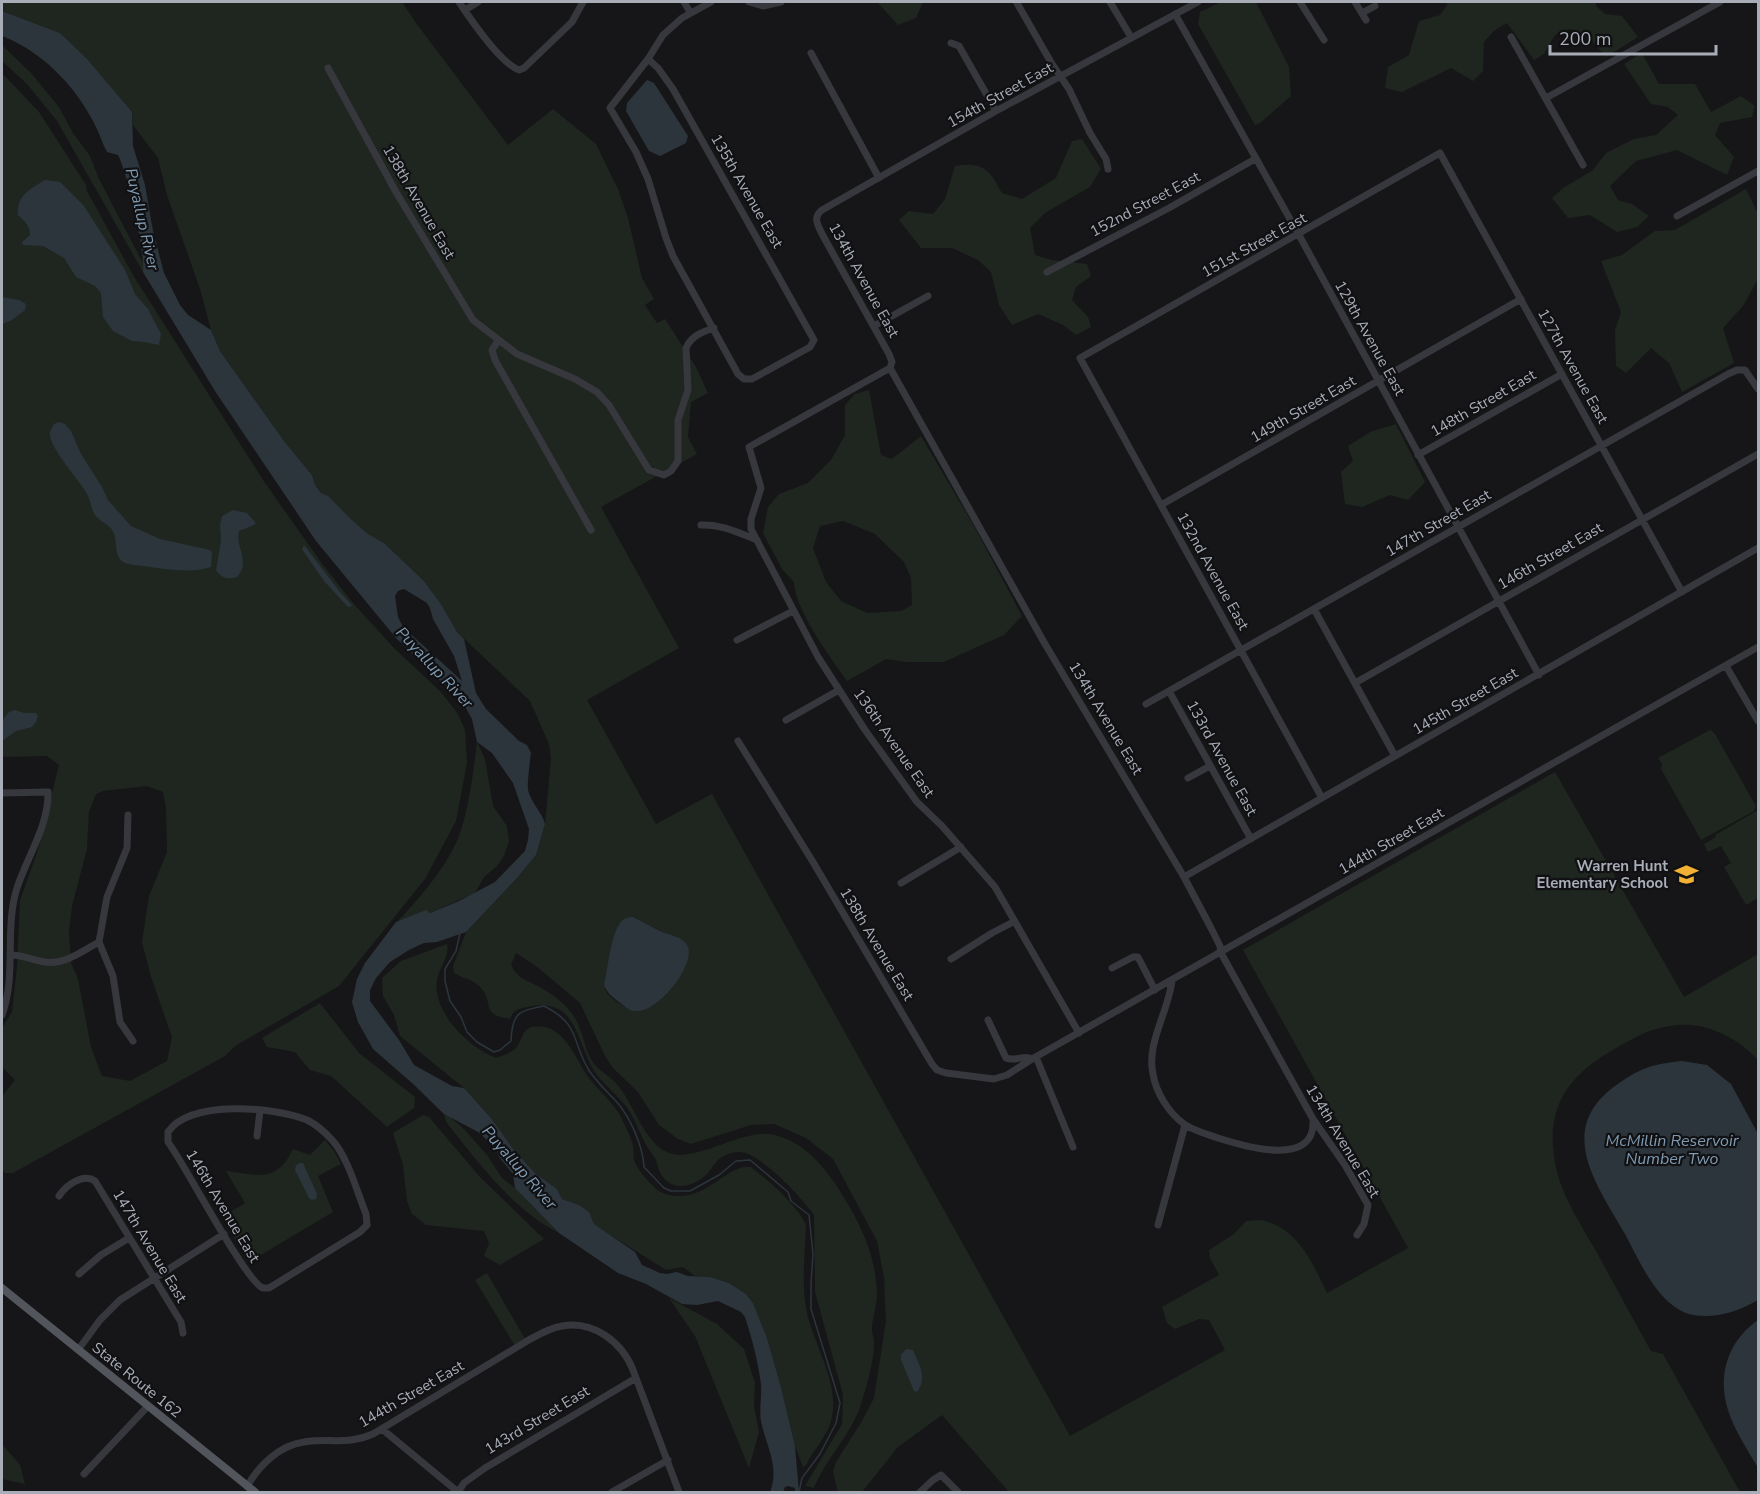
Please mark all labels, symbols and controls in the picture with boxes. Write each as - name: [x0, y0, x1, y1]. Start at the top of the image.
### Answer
- scale bar: [1550, 18, 1716, 56]
- text: 200 m: [1559, 27, 1611, 51]
- street label: 154th Street East: [943, 57, 1057, 132]
- street label: 135th Avenue East: [706, 130, 788, 252]
- street label: 138th Avenue East: [378, 141, 460, 263]
- water label: Puyallup River: [120, 166, 165, 274]
- street label: 152nd Street East: [1087, 166, 1204, 241]
- street label: 151st Street East: [1198, 208, 1311, 282]
- street label: 134th Avenue East: [824, 219, 904, 342]
- street label: 129th Avenue East: [1330, 277, 1410, 400]
- street label: 127th Avenue East: [1533, 305, 1613, 428]
- street label: 148th Street East: [1427, 364, 1540, 441]
- street label: 149th Street East: [1247, 370, 1360, 447]
- street label: 147th Street East: [1382, 484, 1495, 561]
- street label: 132nd Avenue East: [1172, 508, 1254, 634]
- street label: 146th Street East: [1494, 517, 1607, 594]
- water label: Puyallup River: [391, 622, 479, 714]
- street label: 134th Avenue East: [1064, 658, 1148, 779]
- street label: 145th Street East: [1409, 662, 1522, 739]
- street label: 136th Avenue East: [849, 685, 939, 802]
- street label: 133rd Avenue East: [1182, 697, 1262, 820]
- street label: 144th Street East: [1335, 802, 1448, 879]
- place label: Warren Hunt Elementary School: [1537, 856, 1668, 893]
- school or university icon: Warren Hunt Elementary School: [1673, 862, 1699, 888]
- street label: 138th Avenue East: [835, 884, 919, 1005]
- street label: 134th Avenue East: [1301, 1081, 1385, 1202]
- water label: Puyallup River: [477, 1121, 563, 1215]
- water label: McMillin Reservoir Number Two: [1606, 1130, 1740, 1170]
- street label: 146th Avenue East: [181, 1146, 265, 1267]
- street label: 147th Avenue East: [108, 1186, 192, 1307]
- street label: State Route 162: [88, 1338, 186, 1422]
- street label: 144th Street East: [355, 1355, 468, 1432]
- street label: 143rd Street East: [481, 1380, 594, 1459]

